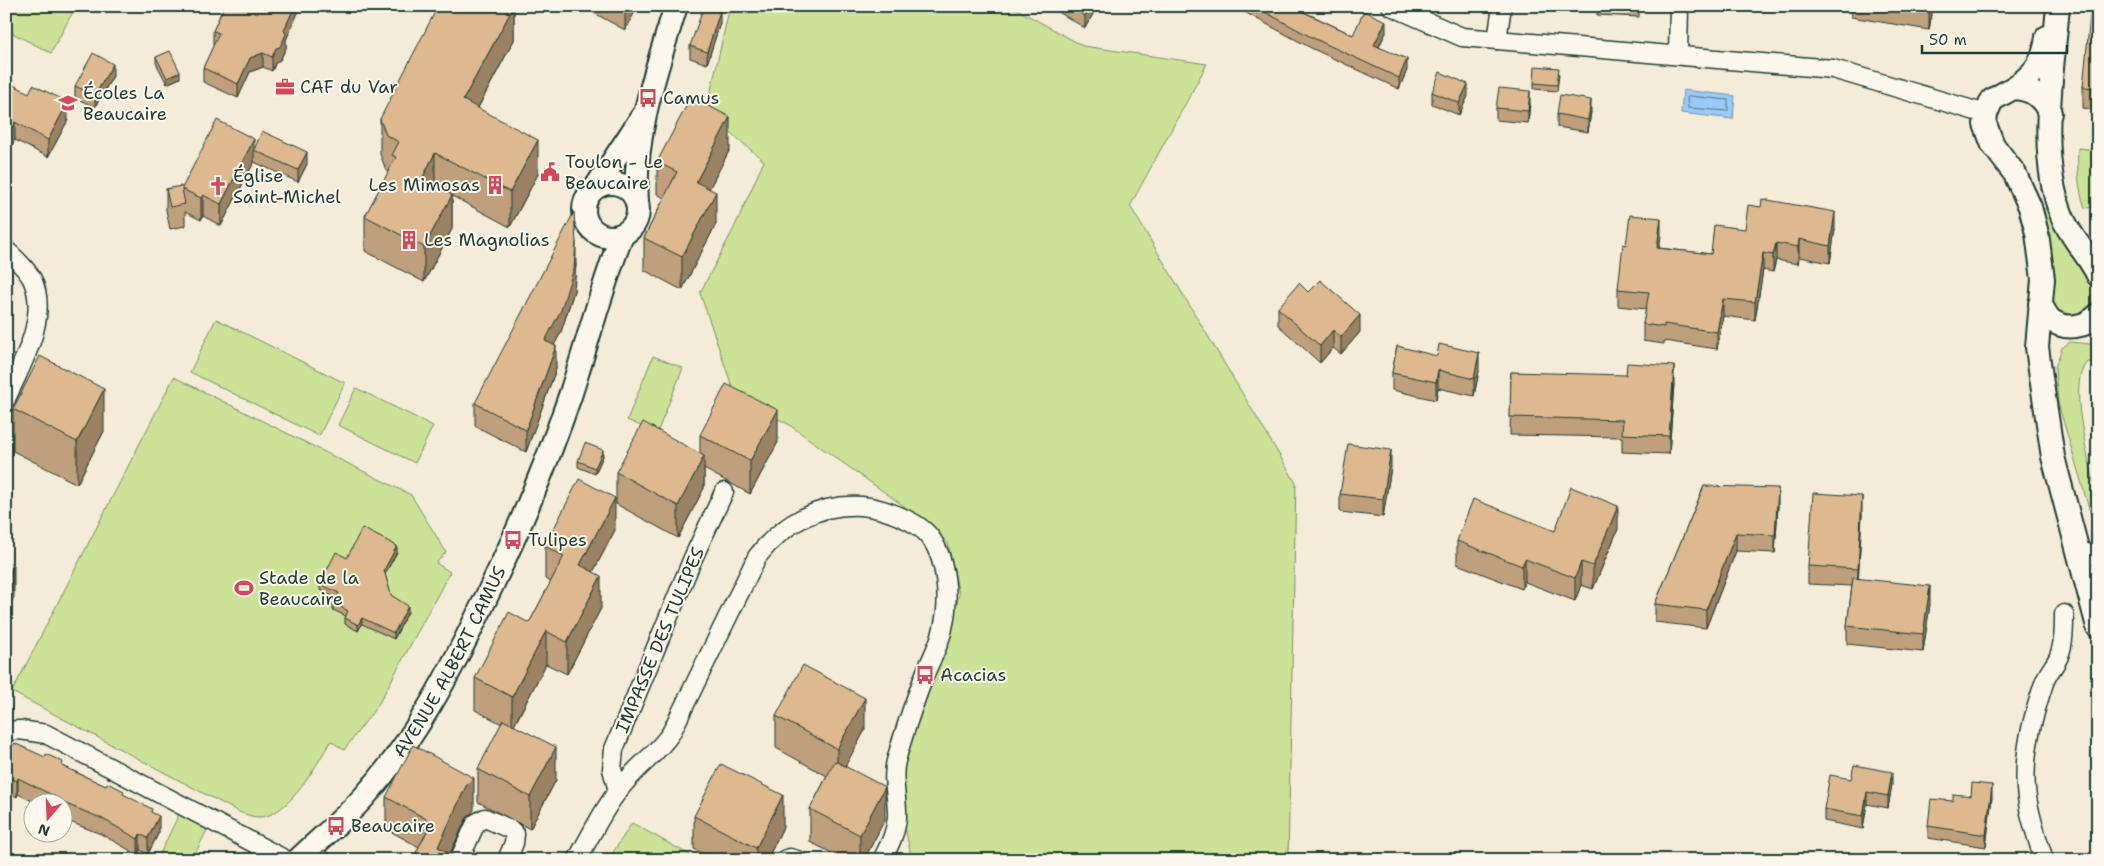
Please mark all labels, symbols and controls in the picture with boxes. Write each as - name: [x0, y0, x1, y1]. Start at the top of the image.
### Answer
- scale bar: [1922, 22, 2066, 54]
- text: 50 m: [1929, 30, 1967, 50]
- place label: CAF du Var: [300, 75, 398, 99]
- office icon: CAF du Var: [274, 76, 296, 98]
- place label: Écoles La Beaucaire: [83, 81, 167, 126]
- place label: Camus: [663, 86, 719, 110]
- bus stop icon: Camus: [637, 87, 659, 109]
- school or university icon: Écoles La Beaucaire: [57, 92, 79, 114]
- place label: Toulon - Le Beaucaire: [565, 150, 663, 195]
- public building icon: Toulon - Le Beaucaire: [539, 161, 561, 183]
- place label: Église Saint-Michel: [233, 164, 341, 209]
- place label: Les Mimosas: [369, 173, 480, 197]
- building icon: Les Mimosas: [484, 174, 506, 196]
- church icon: Église Saint-Michel: [207, 175, 229, 197]
- place label: Les Magnolias: [424, 228, 550, 252]
- building icon: Les Magnolias: [398, 229, 420, 251]
- place label: Tulipes: [528, 528, 587, 552]
- bus stop icon: Tulipes: [502, 529, 524, 551]
- street label: IMPASSE DES TULIPES: [610, 543, 710, 737]
- street label: AVENUE ALBERT CAMUS: [388, 562, 511, 762]
- place label: Stade de la Beaucaire: [259, 566, 359, 611]
- sports icon: Stade de la Beaucaire: [233, 577, 255, 599]
- place label: Acacias: [940, 663, 1006, 687]
- bus stop icon: Acacias: [914, 664, 936, 686]
- north arrow: [22, 794, 72, 844]
- place label: Beaucaire: [351, 814, 435, 838]
- bus stop icon: Beaucaire: [325, 815, 347, 837]
- text: N: [36, 820, 52, 841]

